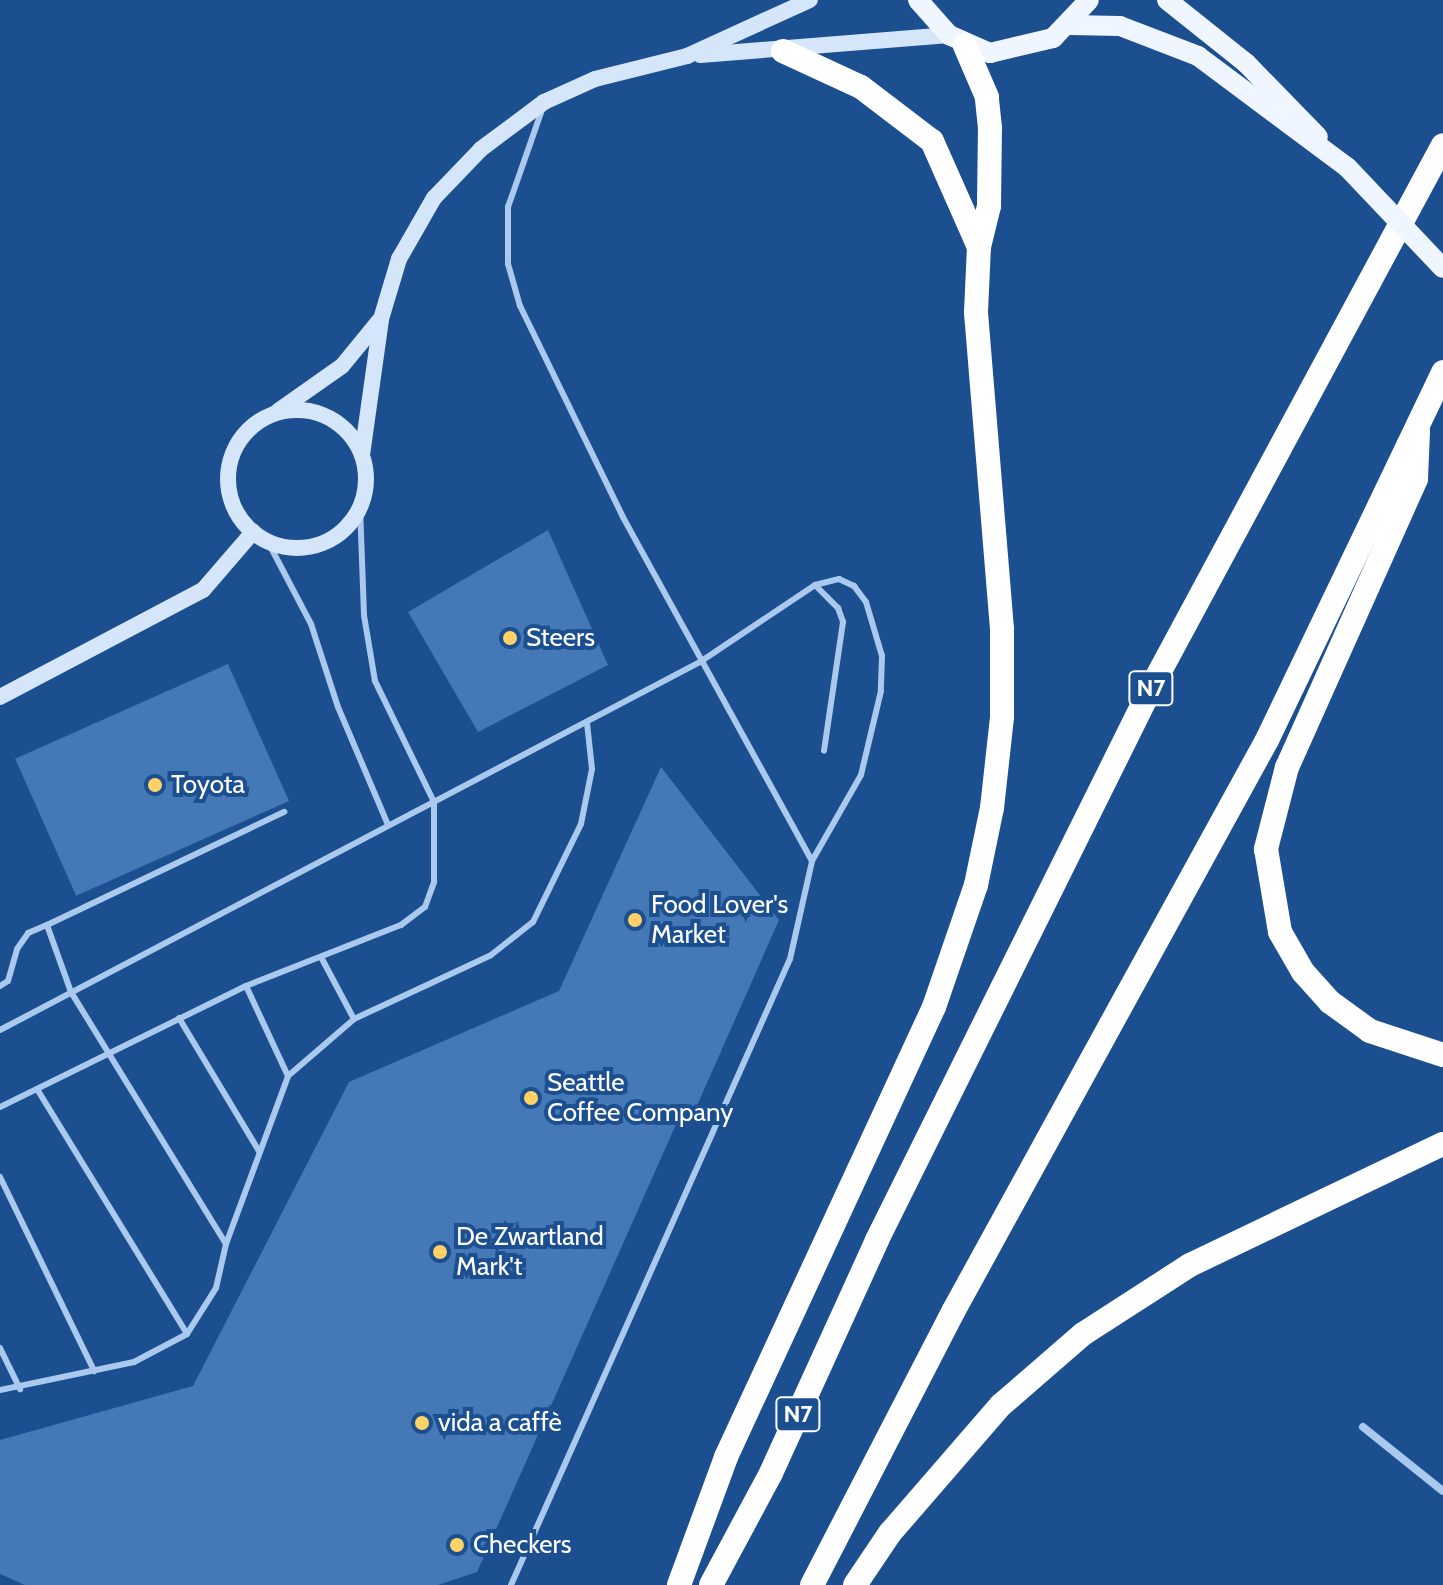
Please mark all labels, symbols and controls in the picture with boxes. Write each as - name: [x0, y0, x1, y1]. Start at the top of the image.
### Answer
- place label: Steers: [526, 622, 595, 654]
- marker: Steers: [501, 629, 519, 647]
- road number: N7: [1127, 668, 1175, 708]
- place label: Toyota: [171, 769, 245, 801]
- marker: Toyota: [146, 776, 164, 794]
- place label: Food Lover's Market: [651, 889, 788, 950]
- marker: Food Lover's Market: [626, 911, 644, 929]
- place label: Seattle Coffee Company: [547, 1067, 733, 1128]
- marker: Seattle Coffee Company: [522, 1089, 540, 1107]
- place label: De Zwartland Mark't: [456, 1221, 604, 1282]
- marker: De Zwartland Mark't: [431, 1243, 449, 1261]
- road number: N7: [774, 1394, 822, 1434]
- place label: vida a caffè: [438, 1407, 562, 1439]
- marker: vida a caffè: [413, 1414, 431, 1432]
- place label: Checkers: [473, 1529, 572, 1561]
- marker: Checkers: [448, 1536, 466, 1554]

